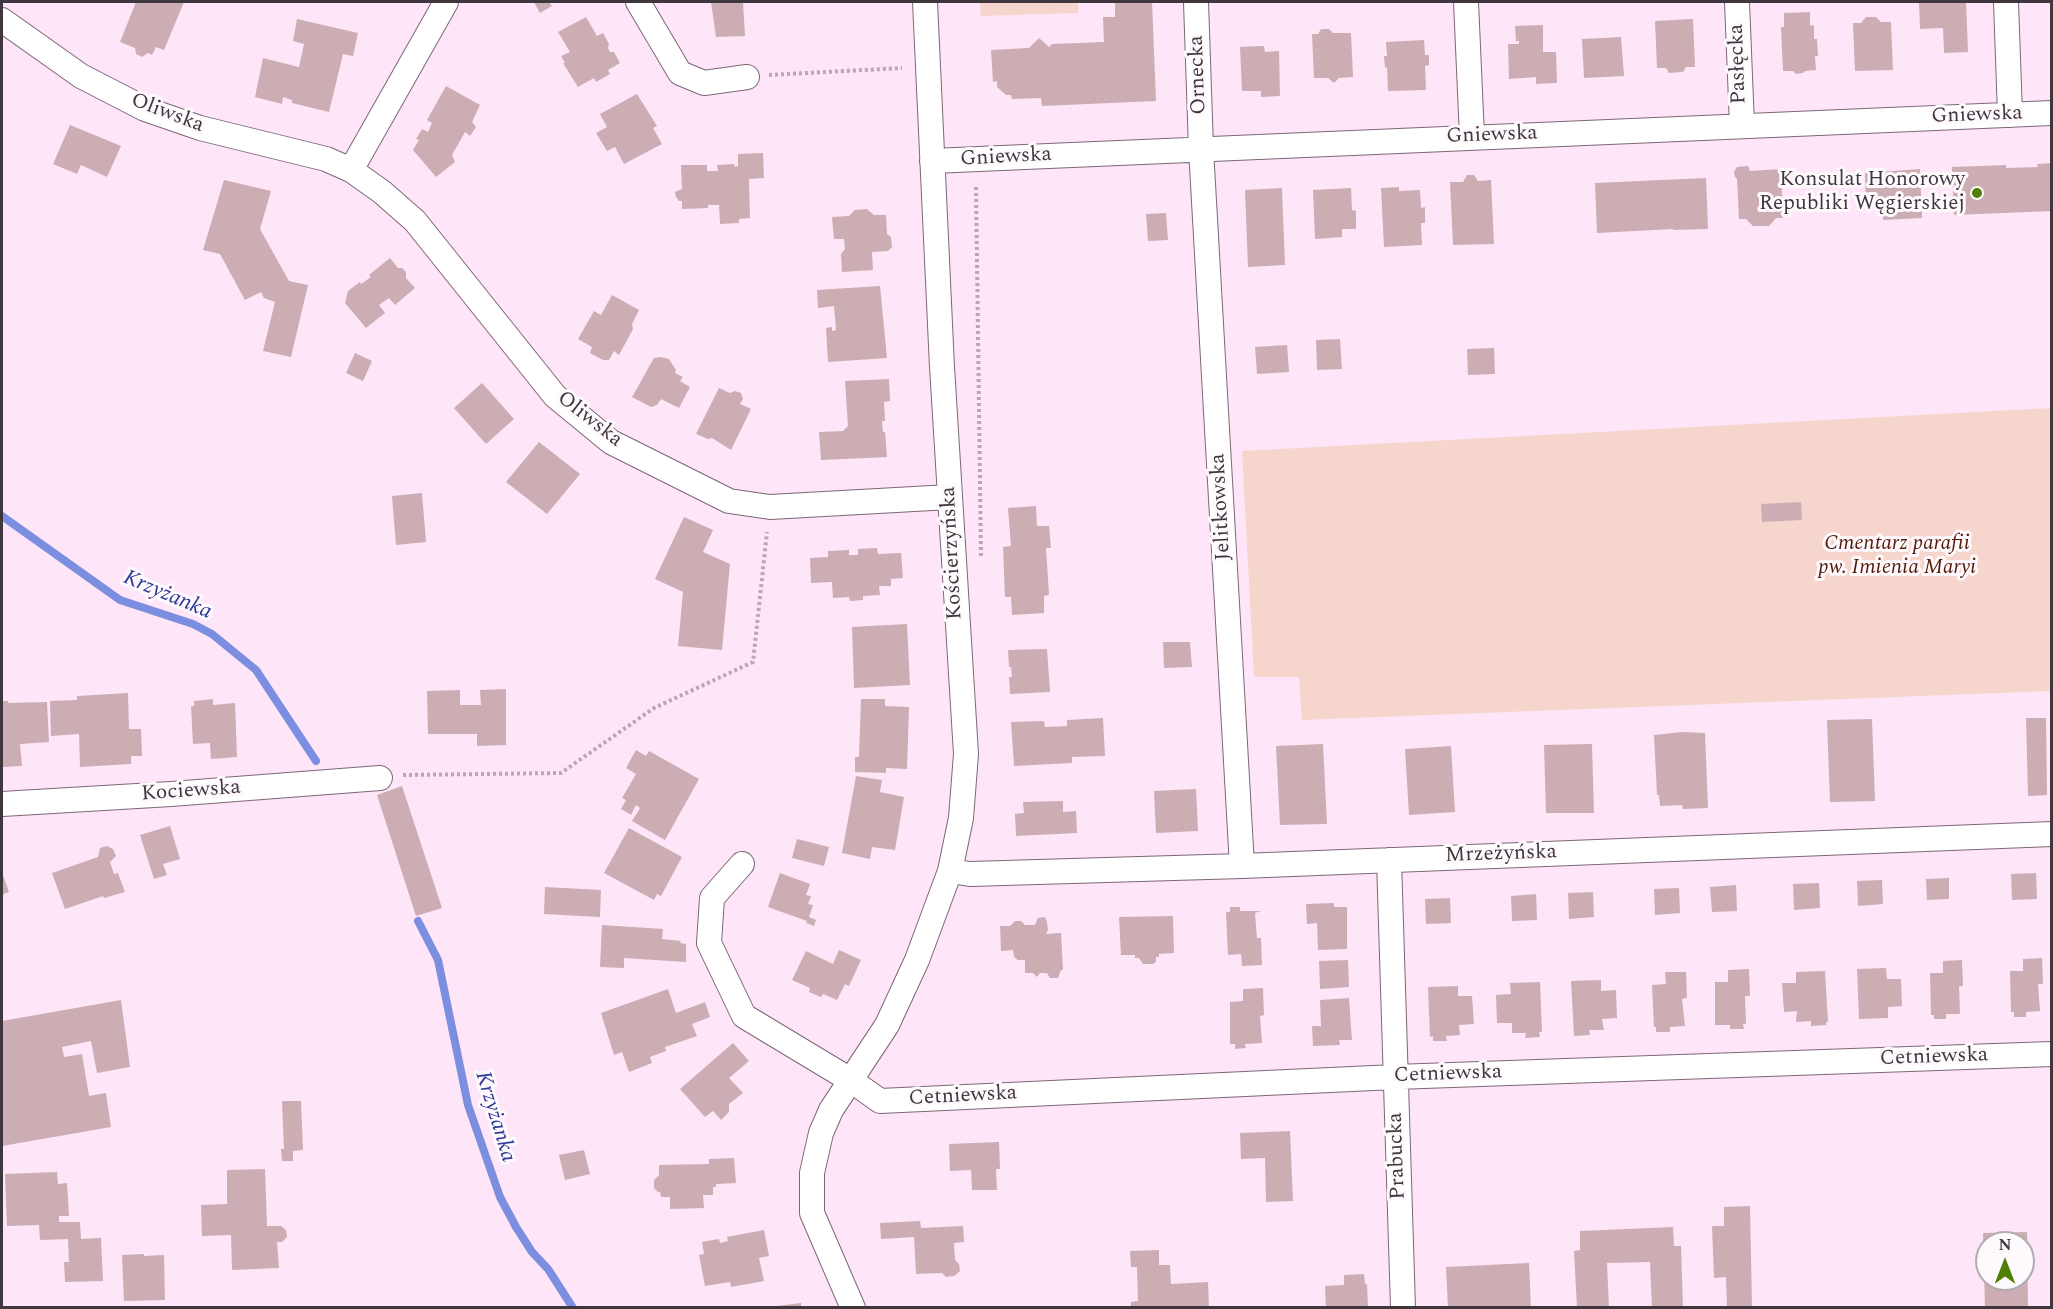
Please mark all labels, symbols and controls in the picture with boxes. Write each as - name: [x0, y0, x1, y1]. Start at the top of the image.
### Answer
- street label: Pasłęcka: [1725, 23, 1753, 105]
- street label: Ornecka: [1185, 35, 1213, 115]
- street label: Oliwska: [127, 89, 207, 139]
- street label: Gniewska: [1931, 102, 2023, 130]
- street label: Gniewska: [1446, 122, 1538, 150]
- street label: Gniewska: [960, 143, 1052, 173]
- place label: Konsulat Honorowy Republiki Węgierskiej: [1759, 168, 1965, 218]
- marker: Konsulat Honorowy Republiki Węgierskiej: [1970, 186, 1984, 200]
- street label: Oliwska: [551, 387, 627, 453]
- street label: Jelitkowska: [1207, 453, 1237, 561]
- street label: Kościerzyńska: [937, 486, 969, 620]
- park label: Cmentarz parafii pw. Imienia Maryi: [1818, 532, 1976, 582]
- water label: Krzyżanka: [119, 566, 215, 626]
- street label: Kociewska: [141, 776, 241, 808]
- street label: Mrzeżyńska: [1445, 840, 1557, 870]
- street label: Cetniewska: [1879, 1044, 1989, 1072]
- street label: Cetniewska: [1393, 1061, 1503, 1089]
- water label: Krzyżanka: [468, 1068, 520, 1166]
- street label: Cetniewska: [908, 1082, 1018, 1112]
- street label: Prabucka: [1384, 1112, 1412, 1200]
- north arrow: [1975, 1231, 2035, 1291]
- text: N: [1998, 1233, 2012, 1257]

